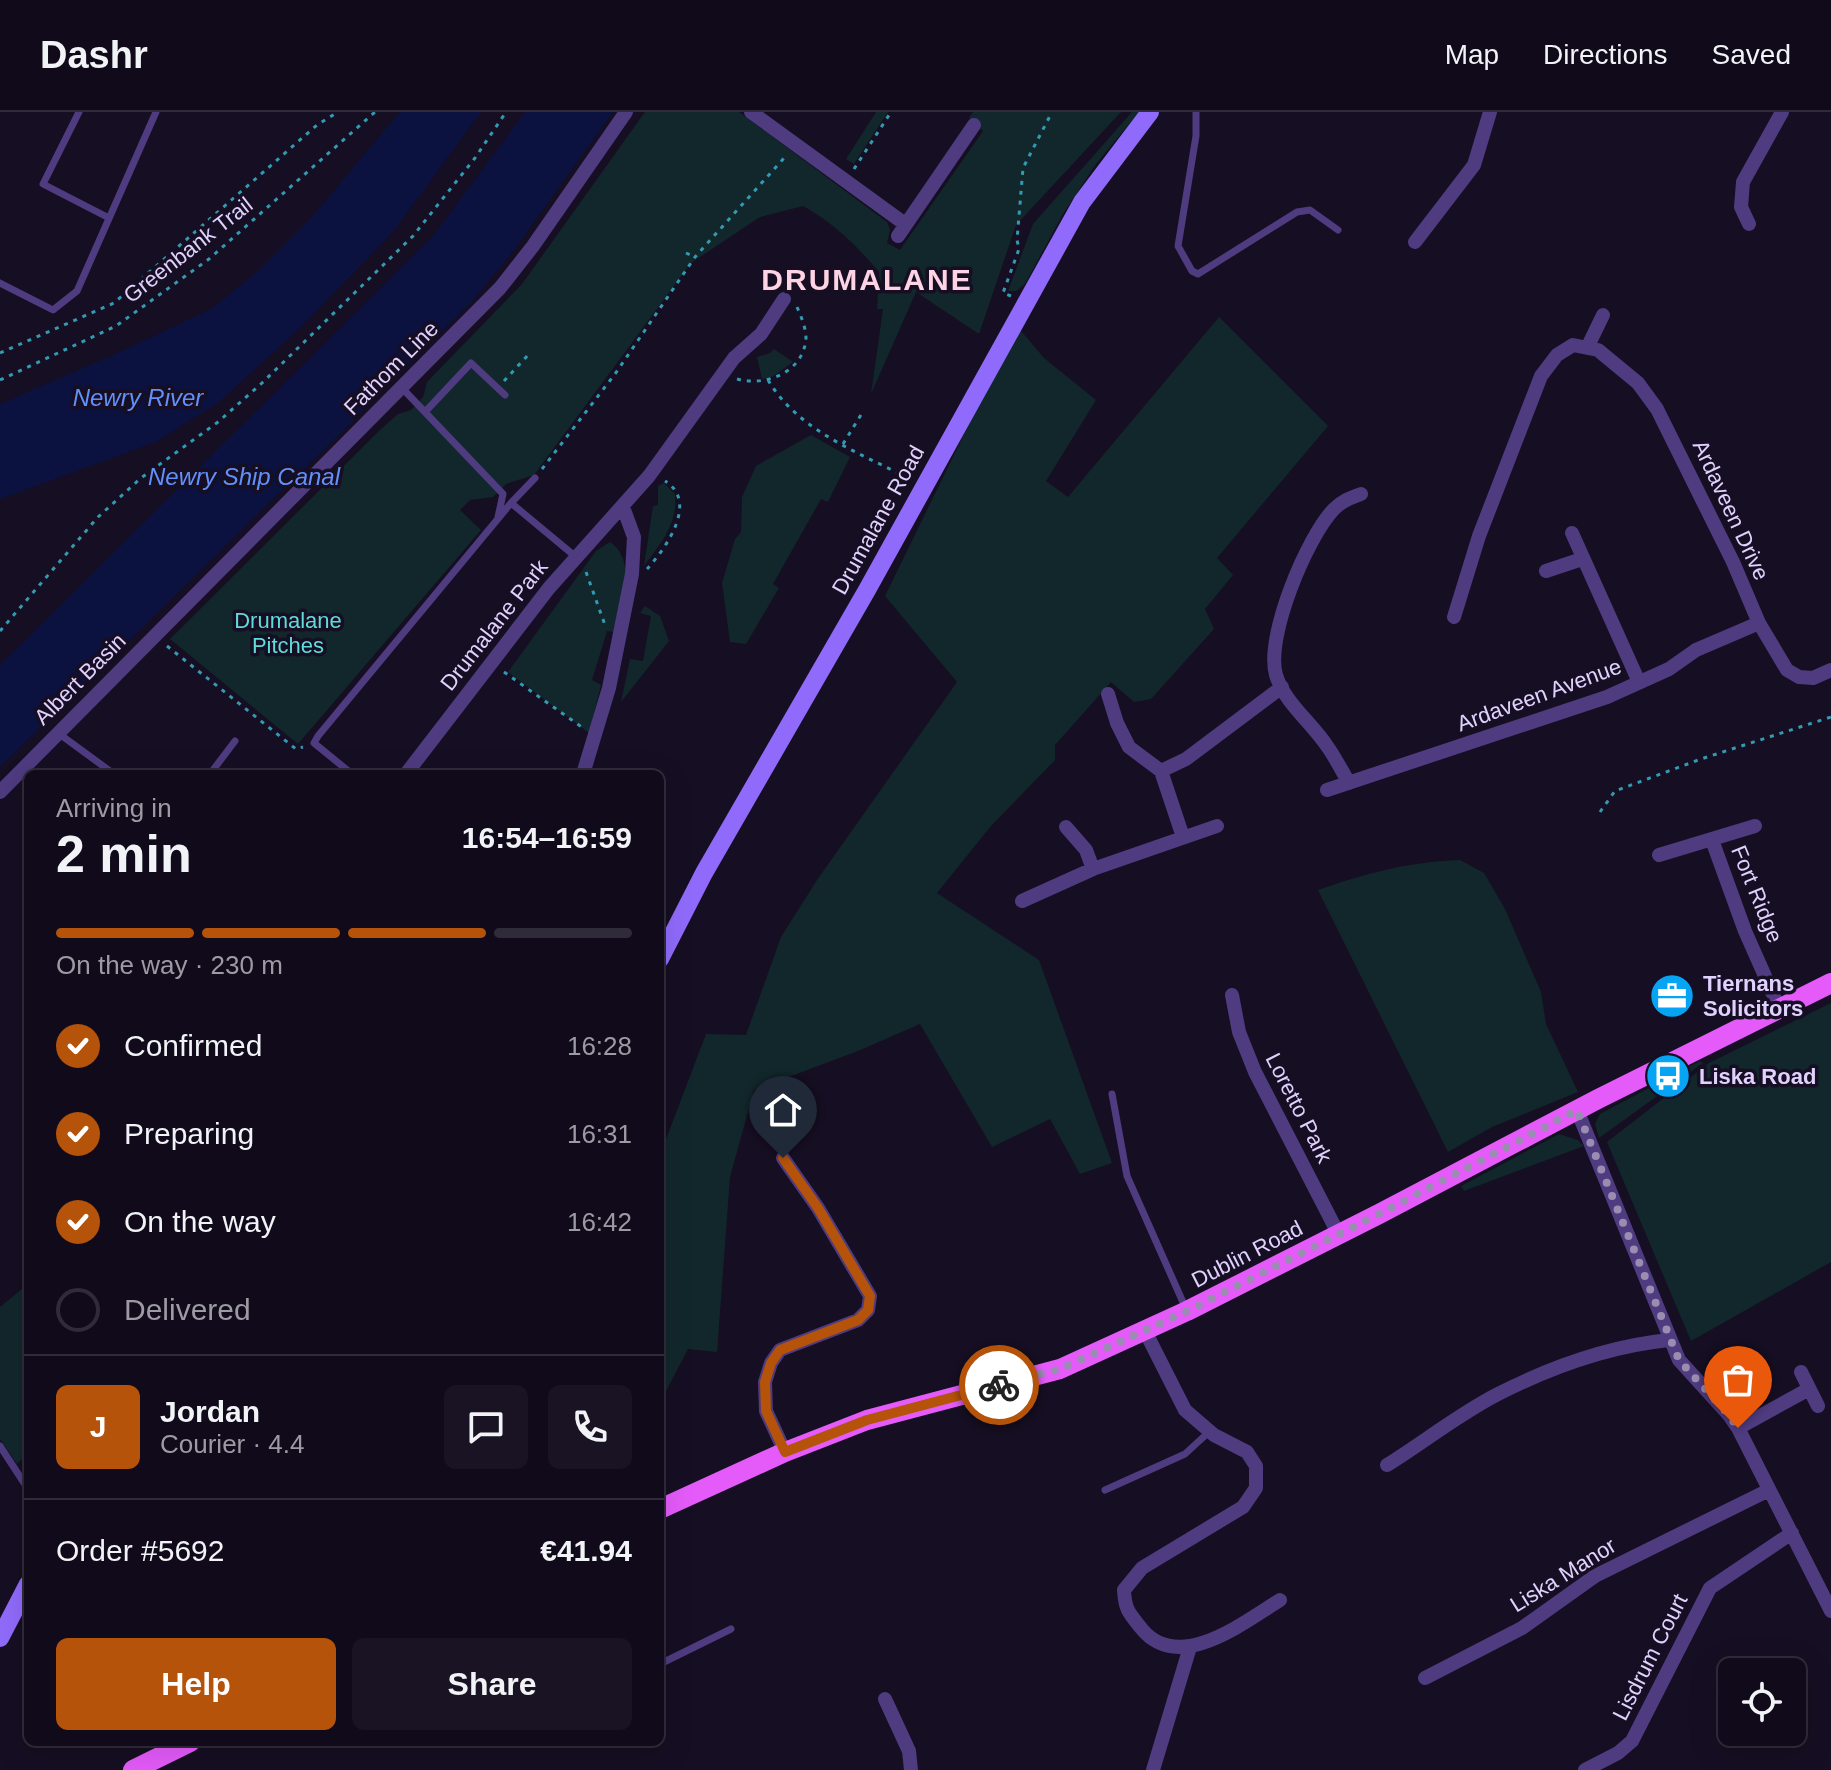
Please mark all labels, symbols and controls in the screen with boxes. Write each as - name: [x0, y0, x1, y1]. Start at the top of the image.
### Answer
- text: Dashr: [40, 34, 148, 76]
- text: Map: [1445, 39, 1499, 70]
- text: Directions: [1543, 39, 1668, 70]
- text: Saved: [1712, 39, 1791, 70]
- street label: Greenbank Trail: [119, 192, 257, 308]
- district label: DRUMALANE: [761, 263, 973, 296]
- street label: Fathom Line: [339, 316, 443, 420]
- water label: Newry River: [73, 384, 204, 411]
- street label: Ardaveen Drive: [1688, 436, 1774, 584]
- street label: Drumalane Road: [827, 441, 929, 599]
- water label: Newry Ship Canal: [148, 463, 341, 490]
- street label: Drumalane Park: [435, 554, 553, 695]
- park label: Drumalane Pitches: [234, 608, 342, 658]
- street label: Albert Basin: [29, 628, 131, 730]
- street label: Ardaveen Avenue: [1453, 654, 1625, 736]
- text: Arriving in: [56, 793, 172, 823]
- text: 16:54–16:59: [462, 821, 632, 854]
- text: 2 min: [56, 825, 192, 883]
- street label: Fort Ridge: [1726, 842, 1788, 946]
- text: On the way · 230 m: [56, 950, 283, 980]
- place label: Tiernans Solicitors: [1703, 971, 1803, 1021]
- office icon: Tiernans Solicitors: [1648, 972, 1696, 1020]
- icon: check: [56, 1024, 100, 1068]
- text: Confirmed: [124, 1029, 262, 1062]
- text: 16:28: [567, 1031, 632, 1061]
- street label: Loretto Park: [1261, 1049, 1338, 1168]
- bus stop icon: Liska Road: [1644, 1052, 1692, 1100]
- place label: Liska Road: [1699, 1064, 1816, 1089]
- pin: [749, 1076, 817, 1158]
- icon: home: [761, 1088, 805, 1132]
- icon: check: [56, 1112, 100, 1156]
- text: Preparing: [124, 1117, 254, 1150]
- text: 16:31: [567, 1119, 632, 1149]
- icon: check: [56, 1200, 100, 1244]
- text: On the way: [124, 1205, 276, 1238]
- text: 16:42: [567, 1207, 632, 1237]
- street label: Dublin Road: [1187, 1215, 1307, 1293]
- text: Delivered: [124, 1293, 251, 1326]
- courier: [959, 1345, 1039, 1425]
- pin: [1704, 1346, 1772, 1428]
- icon: bag: [1716, 1358, 1760, 1402]
- icon: bike: [977, 1363, 1021, 1407]
- button: chat: [444, 1385, 528, 1469]
- button: phone: [548, 1385, 632, 1469]
- text: Jordan: [160, 1395, 260, 1428]
- text: J: [90, 1410, 106, 1443]
- text: Courier · 4.4: [160, 1429, 305, 1459]
- street label: Liska Manor: [1506, 1533, 1620, 1617]
- text: Order #5692: [56, 1534, 224, 1567]
- text: €41.94: [540, 1534, 632, 1567]
- street label: Lisdrum Court: [1608, 1590, 1692, 1724]
- button: Help: [56, 1638, 336, 1730]
- button: Share: [352, 1638, 632, 1730]
- map controls: [1718, 1658, 1806, 1746]
- button: locate: [1718, 1658, 1806, 1746]

